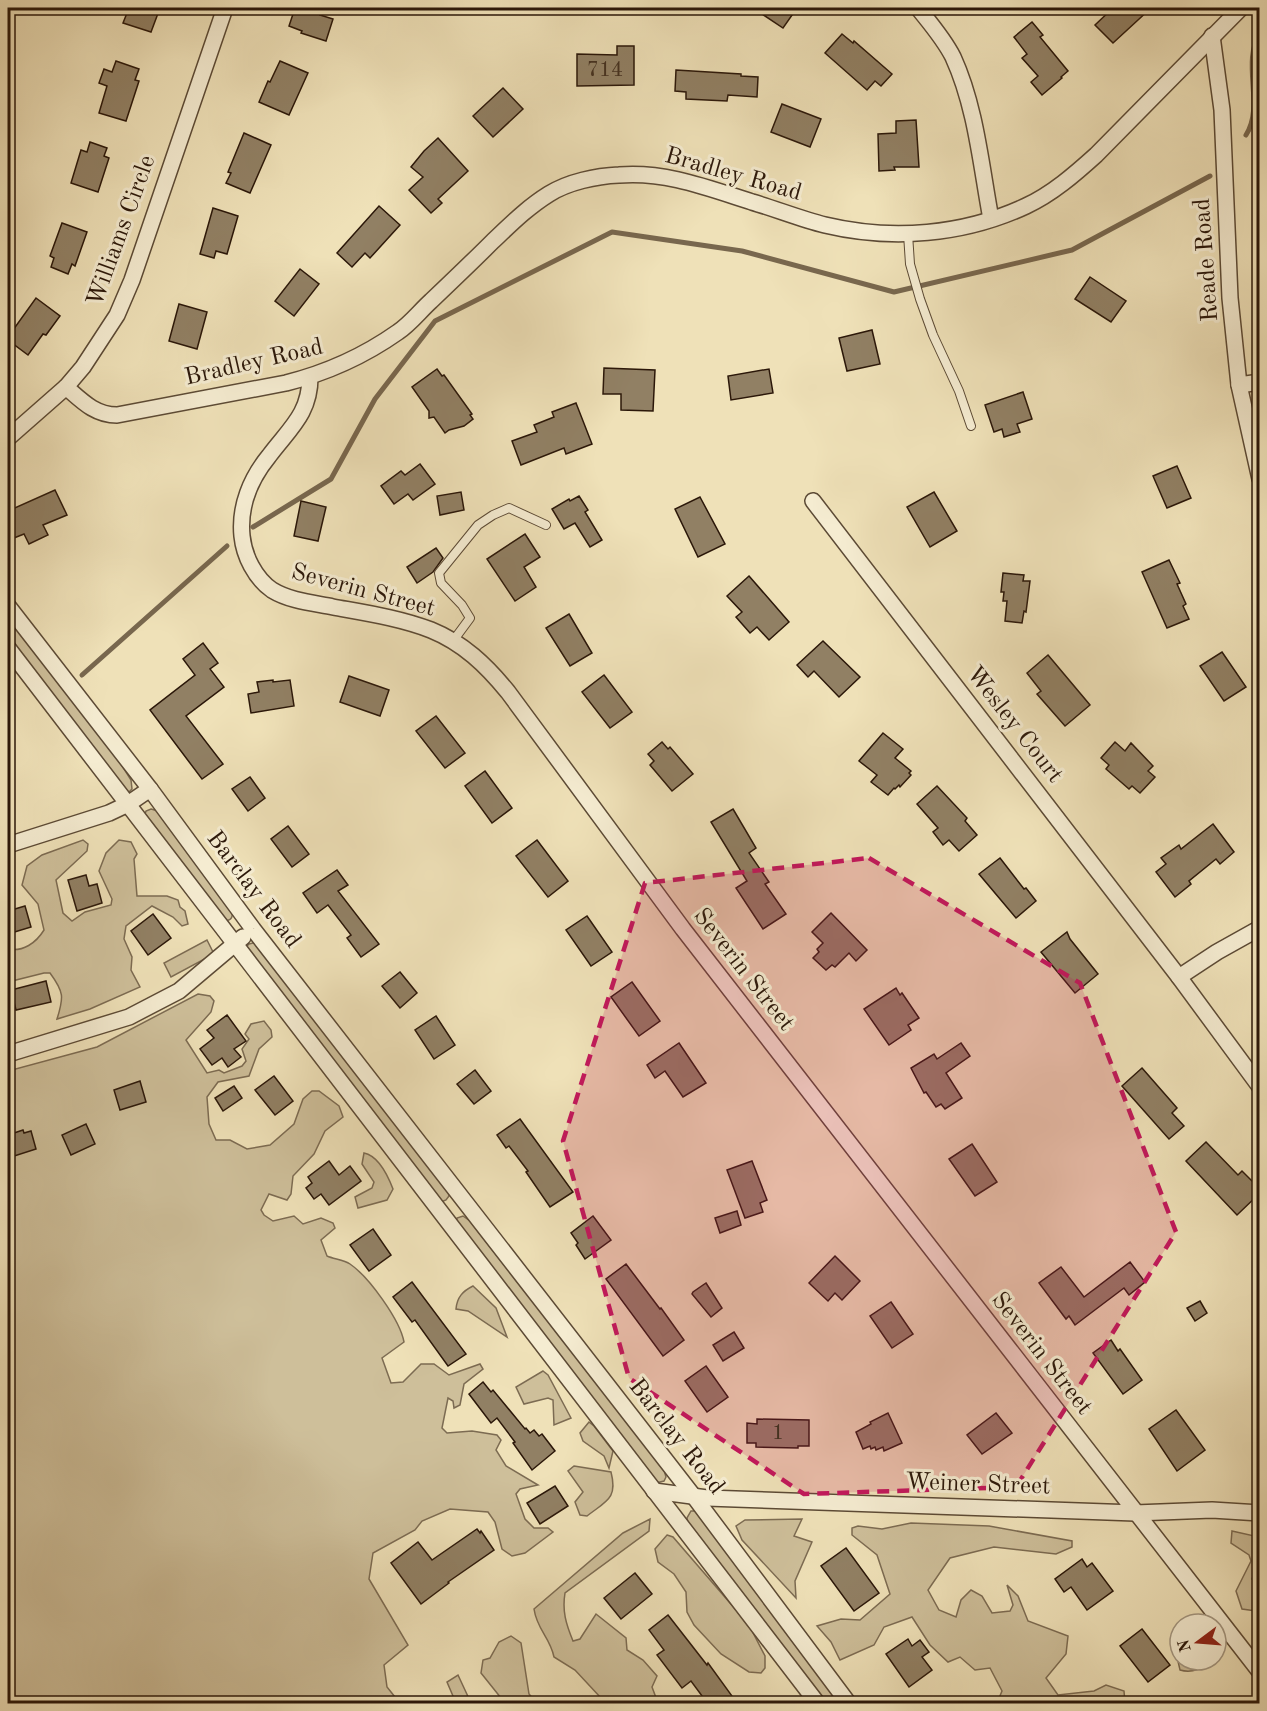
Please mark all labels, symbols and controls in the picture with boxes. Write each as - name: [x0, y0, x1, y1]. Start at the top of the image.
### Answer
- house number: 714: [587, 60, 623, 81]
- street label: Bradley Road: [662, 144, 804, 206]
- street label: Williams Circle: [84, 152, 160, 310]
- street label: Reade Road: [1191, 197, 1223, 323]
- street label: Bradley Road: [183, 335, 325, 391]
- street label: Severin Street: [288, 560, 438, 622]
- street label: Wesley Court: [961, 662, 1067, 788]
- street label: Barclay Road: [201, 827, 305, 953]
- street label: Severin Street: [688, 904, 798, 1036]
- street label: Severin Street: [986, 1288, 1096, 1420]
- street label: Barclay Road: [624, 1375, 728, 1499]
- house number: 1: [772, 1423, 784, 1444]
- street label: Weiner Street: [905, 1470, 1051, 1500]
- north arrow: [1168, 1612, 1228, 1672]
- text: N: [1176, 1637, 1195, 1654]

